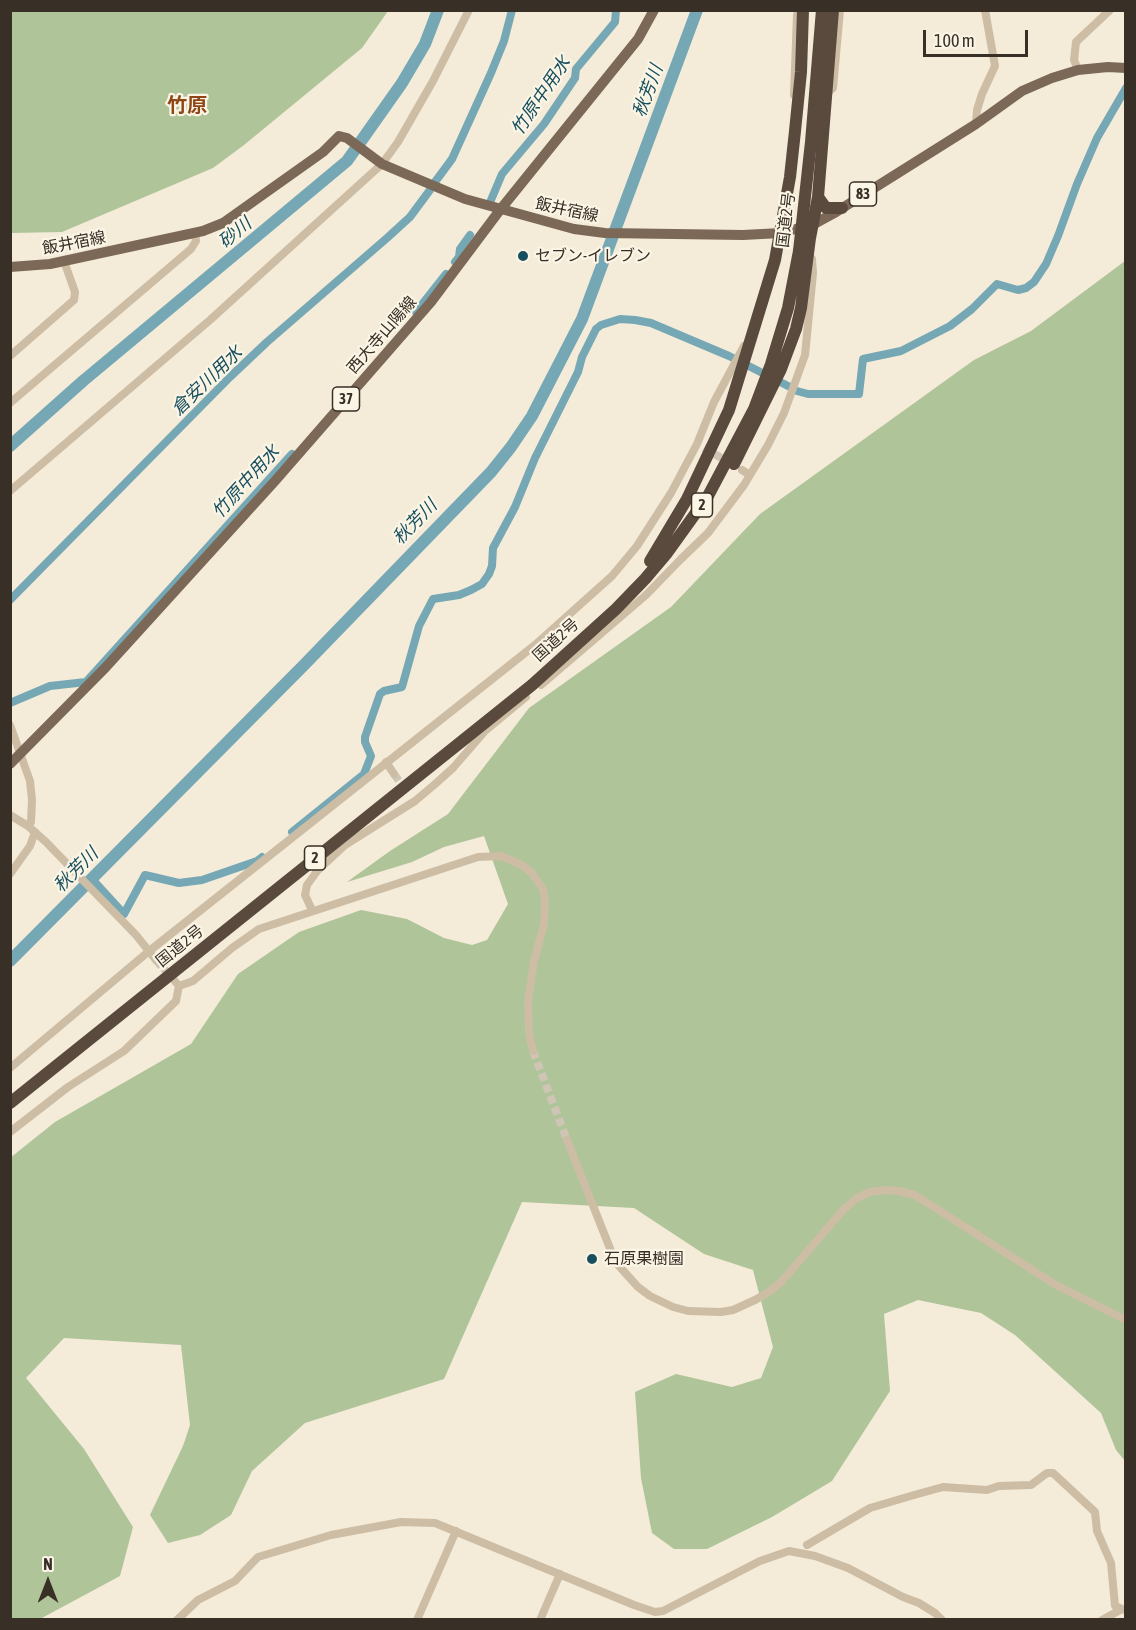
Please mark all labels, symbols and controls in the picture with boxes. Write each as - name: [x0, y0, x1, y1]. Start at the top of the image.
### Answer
- scale bar: [926, 18, 1031, 56]
- text: 100 m: [934, 30, 975, 51]
- water label: 竹原中用水: [507, 53, 575, 139]
- water label: 秋芳川: [629, 62, 667, 120]
- district label: 竹原: [167, 94, 207, 118]
- road number: 83: [850, 182, 876, 206]
- street label: 国道2号: [773, 191, 799, 249]
- street label: 飯井宿線: [534, 194, 600, 226]
- water label: 砂川: [214, 213, 256, 253]
- street label: 飯井宿線: [41, 227, 107, 259]
- place label: セブン-イレブン: [535, 246, 651, 266]
- marker: セブン-イレブン: [516, 249, 530, 263]
- street label: 西大寺山陽線: [343, 292, 421, 378]
- water label: 倉安川用水: [167, 342, 247, 420]
- road number: 37: [332, 387, 360, 411]
- water label: 竹原中用水: [208, 441, 284, 523]
- road number: 2: [692, 493, 712, 517]
- water label: 秋芳川: [388, 495, 442, 549]
- street label: 国道2号: [529, 614, 583, 666]
- water label: 秋芳川: [49, 843, 103, 897]
- road number: 2: [304, 846, 326, 870]
- street label: 国道2号: [152, 921, 208, 971]
- place label: 石原果樹園: [604, 1249, 684, 1269]
- marker: 石原果樹園: [585, 1252, 599, 1266]
- north arrow: [18, 1552, 78, 1612]
- text: N: [43, 1555, 53, 1573]

